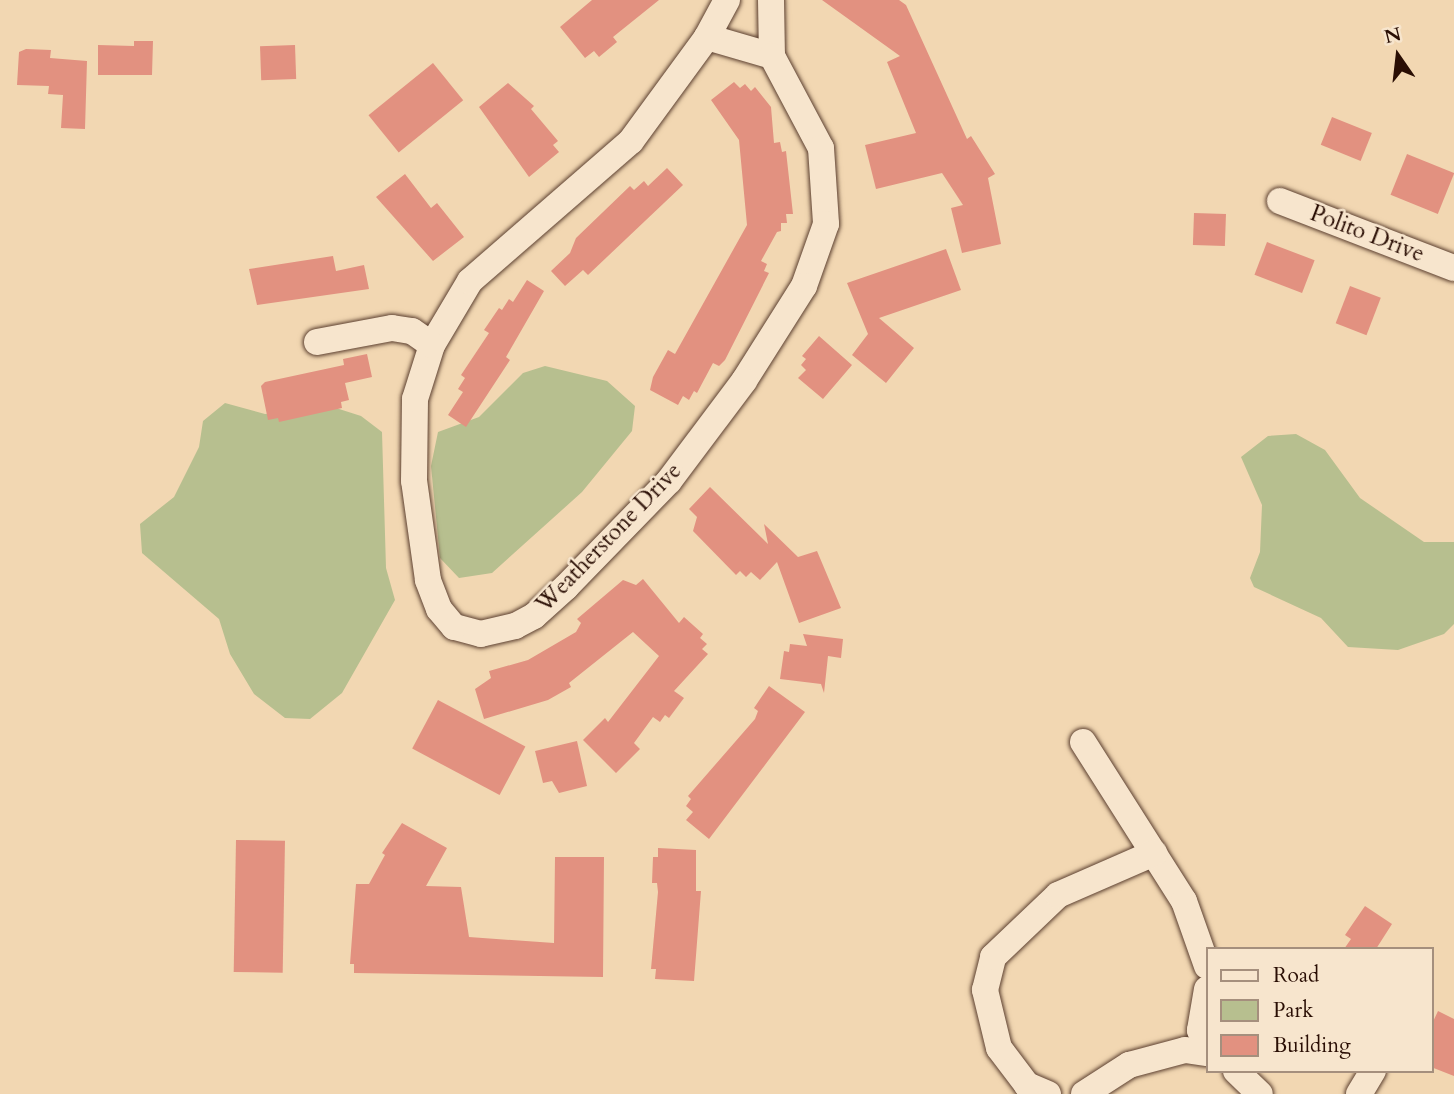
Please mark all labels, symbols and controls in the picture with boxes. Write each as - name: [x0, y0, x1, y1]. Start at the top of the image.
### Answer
- north arrow: [1363, 21, 1433, 91]
- text: N: [1382, 21, 1404, 50]
- street label: Polito Drive: [1306, 200, 1428, 268]
- street label: Weatherstone Drive: [531, 457, 687, 619]
- legend: [1206, 947, 1433, 1073]
- text: Road: [1273, 961, 1319, 990]
- text: Park: [1273, 996, 1313, 1025]
- text: Building: [1273, 1031, 1351, 1060]

